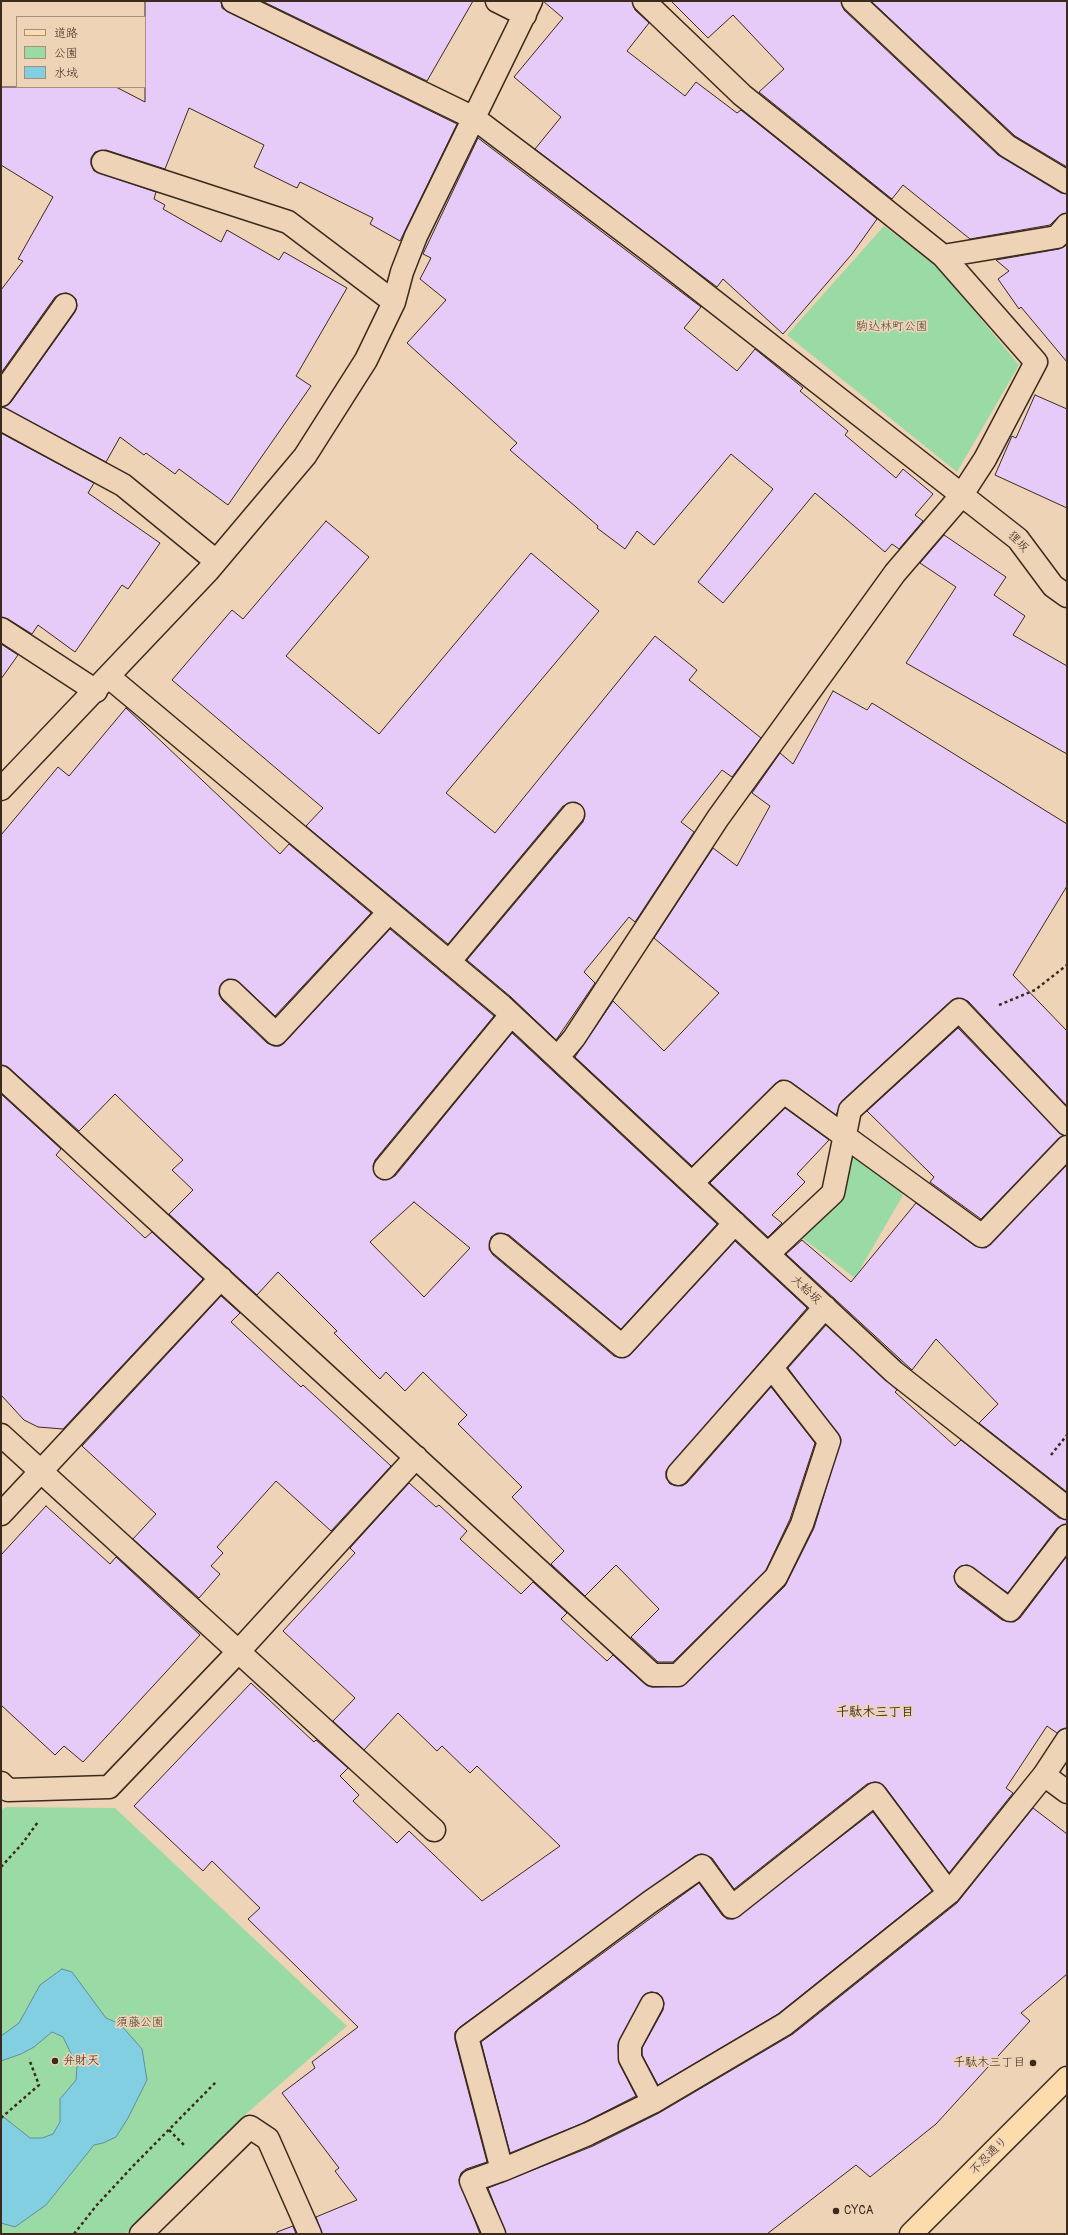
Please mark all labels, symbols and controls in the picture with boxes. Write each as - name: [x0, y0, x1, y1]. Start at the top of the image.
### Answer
- legend: [16, 16, 146, 88]
- text: 道路: [54, 26, 78, 41]
- text: 公園: [54, 46, 78, 61]
- text: 水域: [54, 66, 78, 81]
- park label: 駒込林町公園: [856, 320, 928, 334]
- street label: 狸坂: [1004, 528, 1032, 556]
- street label: 大給坂: [788, 1272, 824, 1308]
- district label: 千駄木三丁目: [836, 1705, 914, 1721]
- park label: 須藤公園: [116, 2016, 164, 2030]
- place label: 弁財天: [63, 2054, 99, 2068]
- marker: 弁財天: [50, 2056, 60, 2066]
- place label: 千駄木三丁目: [953, 2056, 1025, 2070]
- marker: 千駄木三丁目: [1028, 2058, 1038, 2068]
- street label: 不忍通り: [967, 2134, 1011, 2178]
- place label: CYCA: [844, 2204, 874, 2218]
- marker: CYCA: [831, 2206, 841, 2216]

